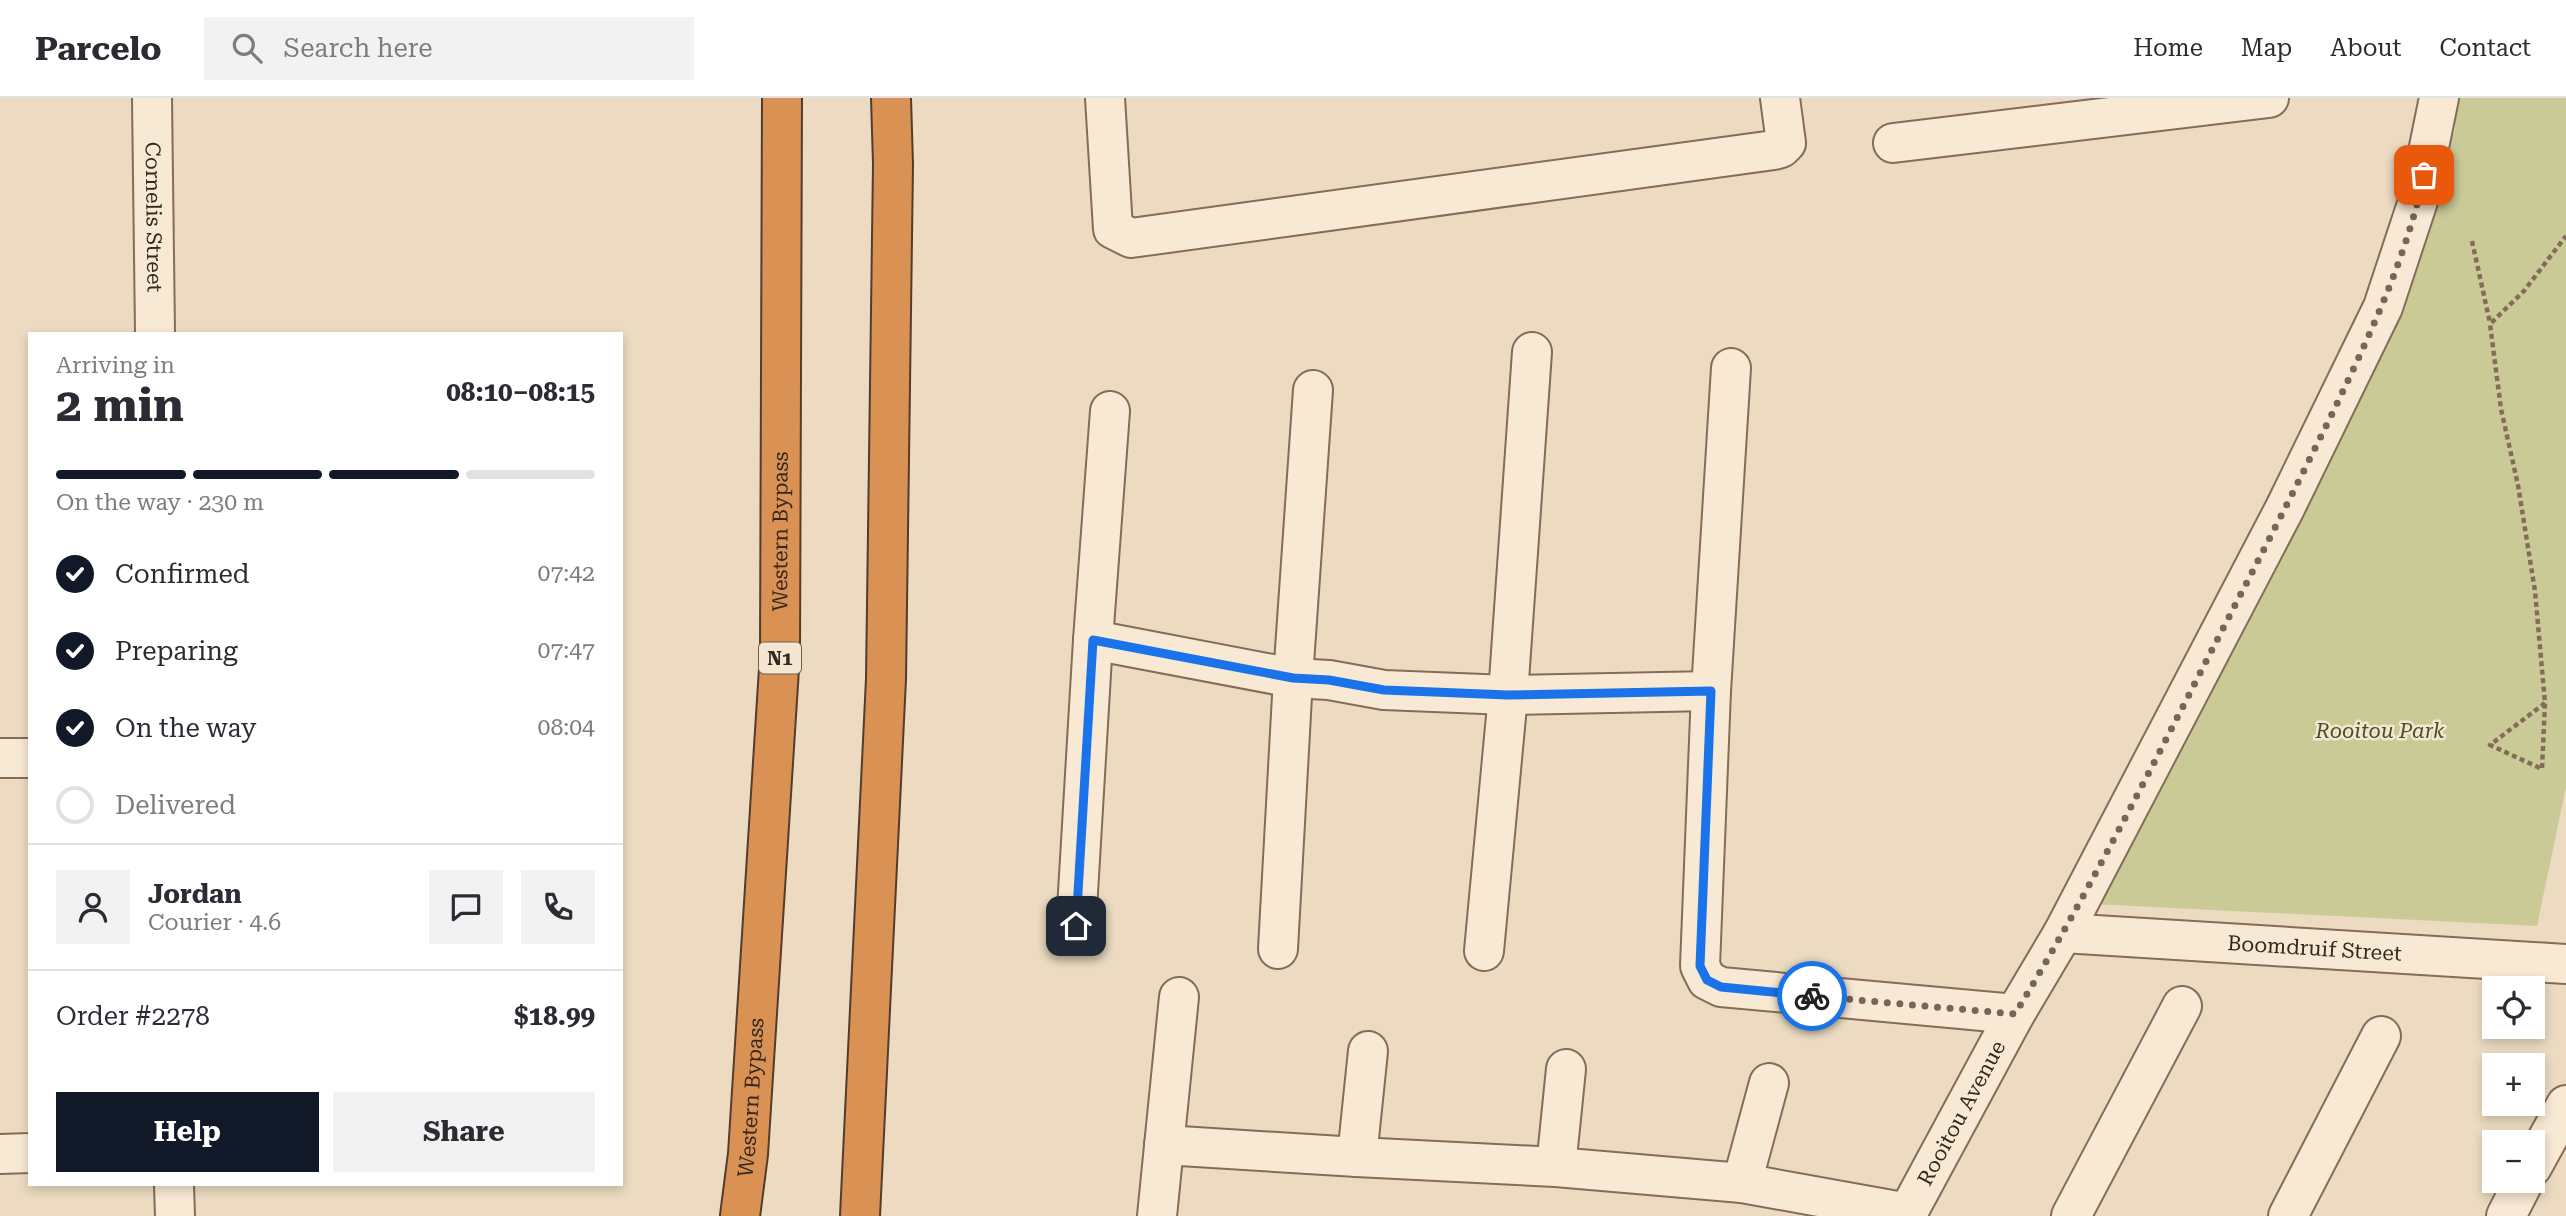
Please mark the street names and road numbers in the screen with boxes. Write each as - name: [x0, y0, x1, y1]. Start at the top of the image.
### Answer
- street label: Cornelis Street: [141, 142, 166, 293]
- street label: Western Bypass: [768, 451, 793, 612]
- road number: N1: [759, 642, 801, 674]
- street label: Boomdruif Street: [2227, 931, 2403, 966]
- street label: Western Bypass: [733, 1017, 769, 1179]
- street label: Rooitou Avenue: [1913, 1036, 2010, 1190]

